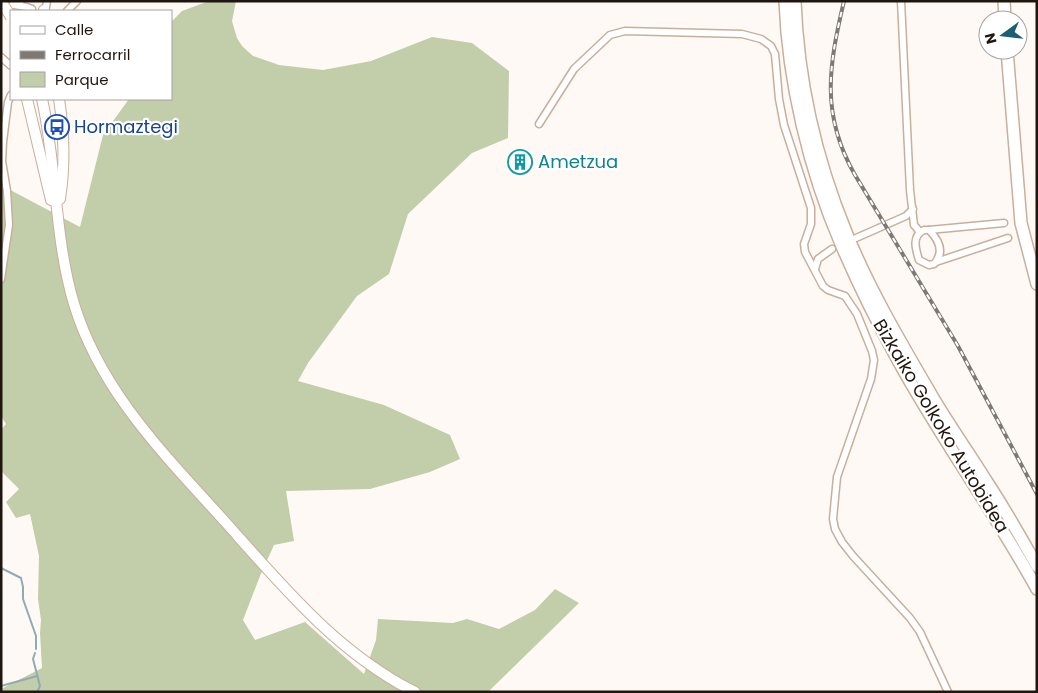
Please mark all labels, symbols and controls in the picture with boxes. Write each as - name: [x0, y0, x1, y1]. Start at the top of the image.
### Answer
- legend: [10, 10, 172, 100]
- north arrow: [978, 10, 1028, 60]
- text: Calle: [55, 19, 93, 40]
- text: N: [979, 31, 1001, 46]
- text: Ferrocarril: [55, 44, 130, 65]
- text: Parque: [55, 69, 108, 90]
- bus stop icon: Hormaztegi: [44, 114, 70, 140]
- place label: Hormaztegi: [74, 114, 178, 139]
- building icon: Ametzua: [507, 149, 533, 175]
- place label: Ametzua: [538, 149, 618, 174]
- street label: Bizkaiko Golkoko Autobidea: [868, 314, 1015, 537]

